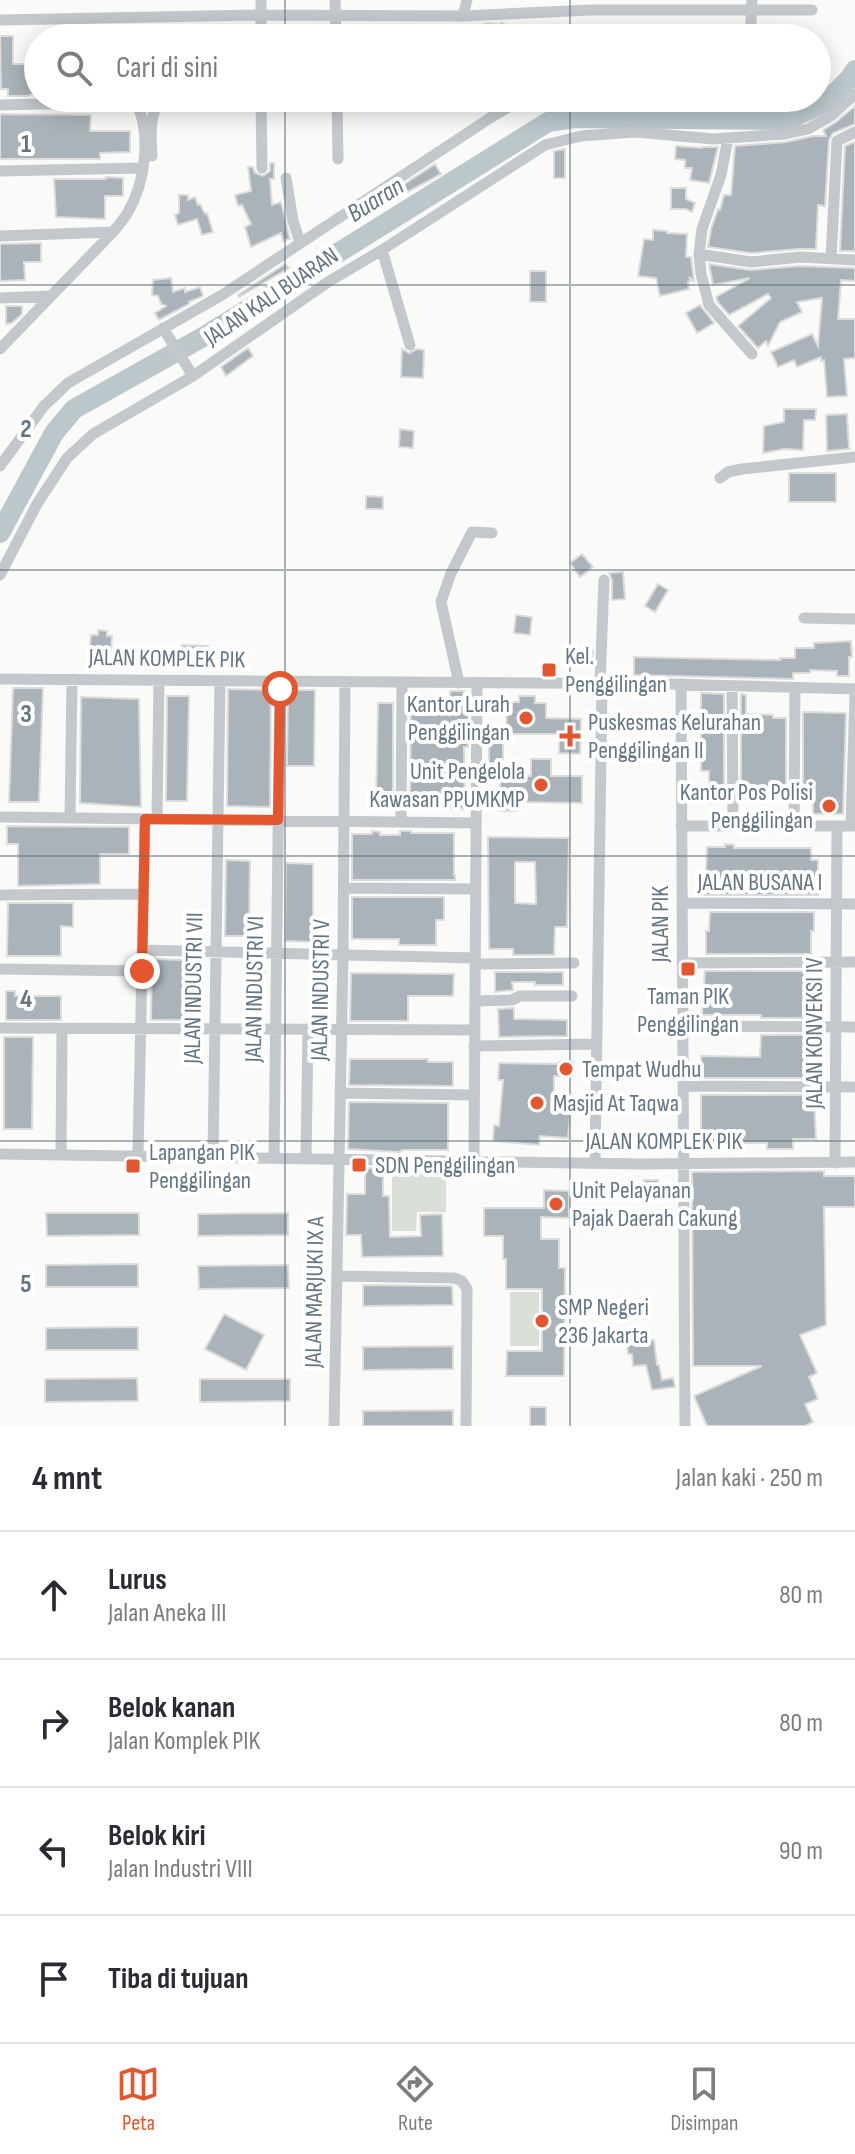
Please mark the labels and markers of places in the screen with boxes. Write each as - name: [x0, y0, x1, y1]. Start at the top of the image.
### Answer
- place label: Kel. Penggilingan: [565, 642, 667, 699]
- marker: Kel. Penggilingan: [540, 661, 558, 679]
- place label: Kantor Lurah Penggilingan: [407, 690, 510, 747]
- place label: Puskesmas Kelurahan Penggilingan II: [588, 708, 761, 765]
- marker: Kantor Lurah Penggilingan: [517, 709, 535, 727]
- marker: Puskesmas Kelurahan Penggilingan II: [559, 725, 581, 747]
- place label: Unit Pengelola Kawasan PPUMKMP: [369, 757, 525, 814]
- marker: Unit Pengelola Kawasan PPUMKMP: [532, 776, 550, 794]
- place label: Kantor Pos Polisi Penggilingan: [680, 778, 813, 835]
- marker: Kantor Pos Polisi Penggilingan: [820, 797, 838, 815]
- marker: Taman PIK Penggilingan: [679, 960, 697, 978]
- place label: Taman PIK Penggilingan: [637, 982, 739, 1039]
- place label: Tempat Wudhu: [582, 1055, 701, 1084]
- marker: Tempat Wudhu: [557, 1060, 575, 1078]
- place label: Masjid At Taqwa: [553, 1089, 679, 1118]
- marker: Masjid At Taqwa: [528, 1094, 546, 1112]
- place label: Lapangan PIK Penggilingan: [149, 1138, 255, 1195]
- place label: SDN Penggilingan: [375, 1151, 515, 1180]
- marker: SDN Penggilingan: [350, 1156, 368, 1174]
- marker: Lapangan PIK Penggilingan: [124, 1157, 142, 1175]
- place label: Unit Pelayanan Pajak Daerah Cakung: [572, 1176, 737, 1233]
- marker: Unit Pelayanan Pajak Daerah Cakung: [547, 1195, 565, 1213]
- place label: SMP Negeri 236 Jakarta: [558, 1293, 649, 1350]
- marker: SMP Negeri 236 Jakarta: [533, 1312, 551, 1330]

